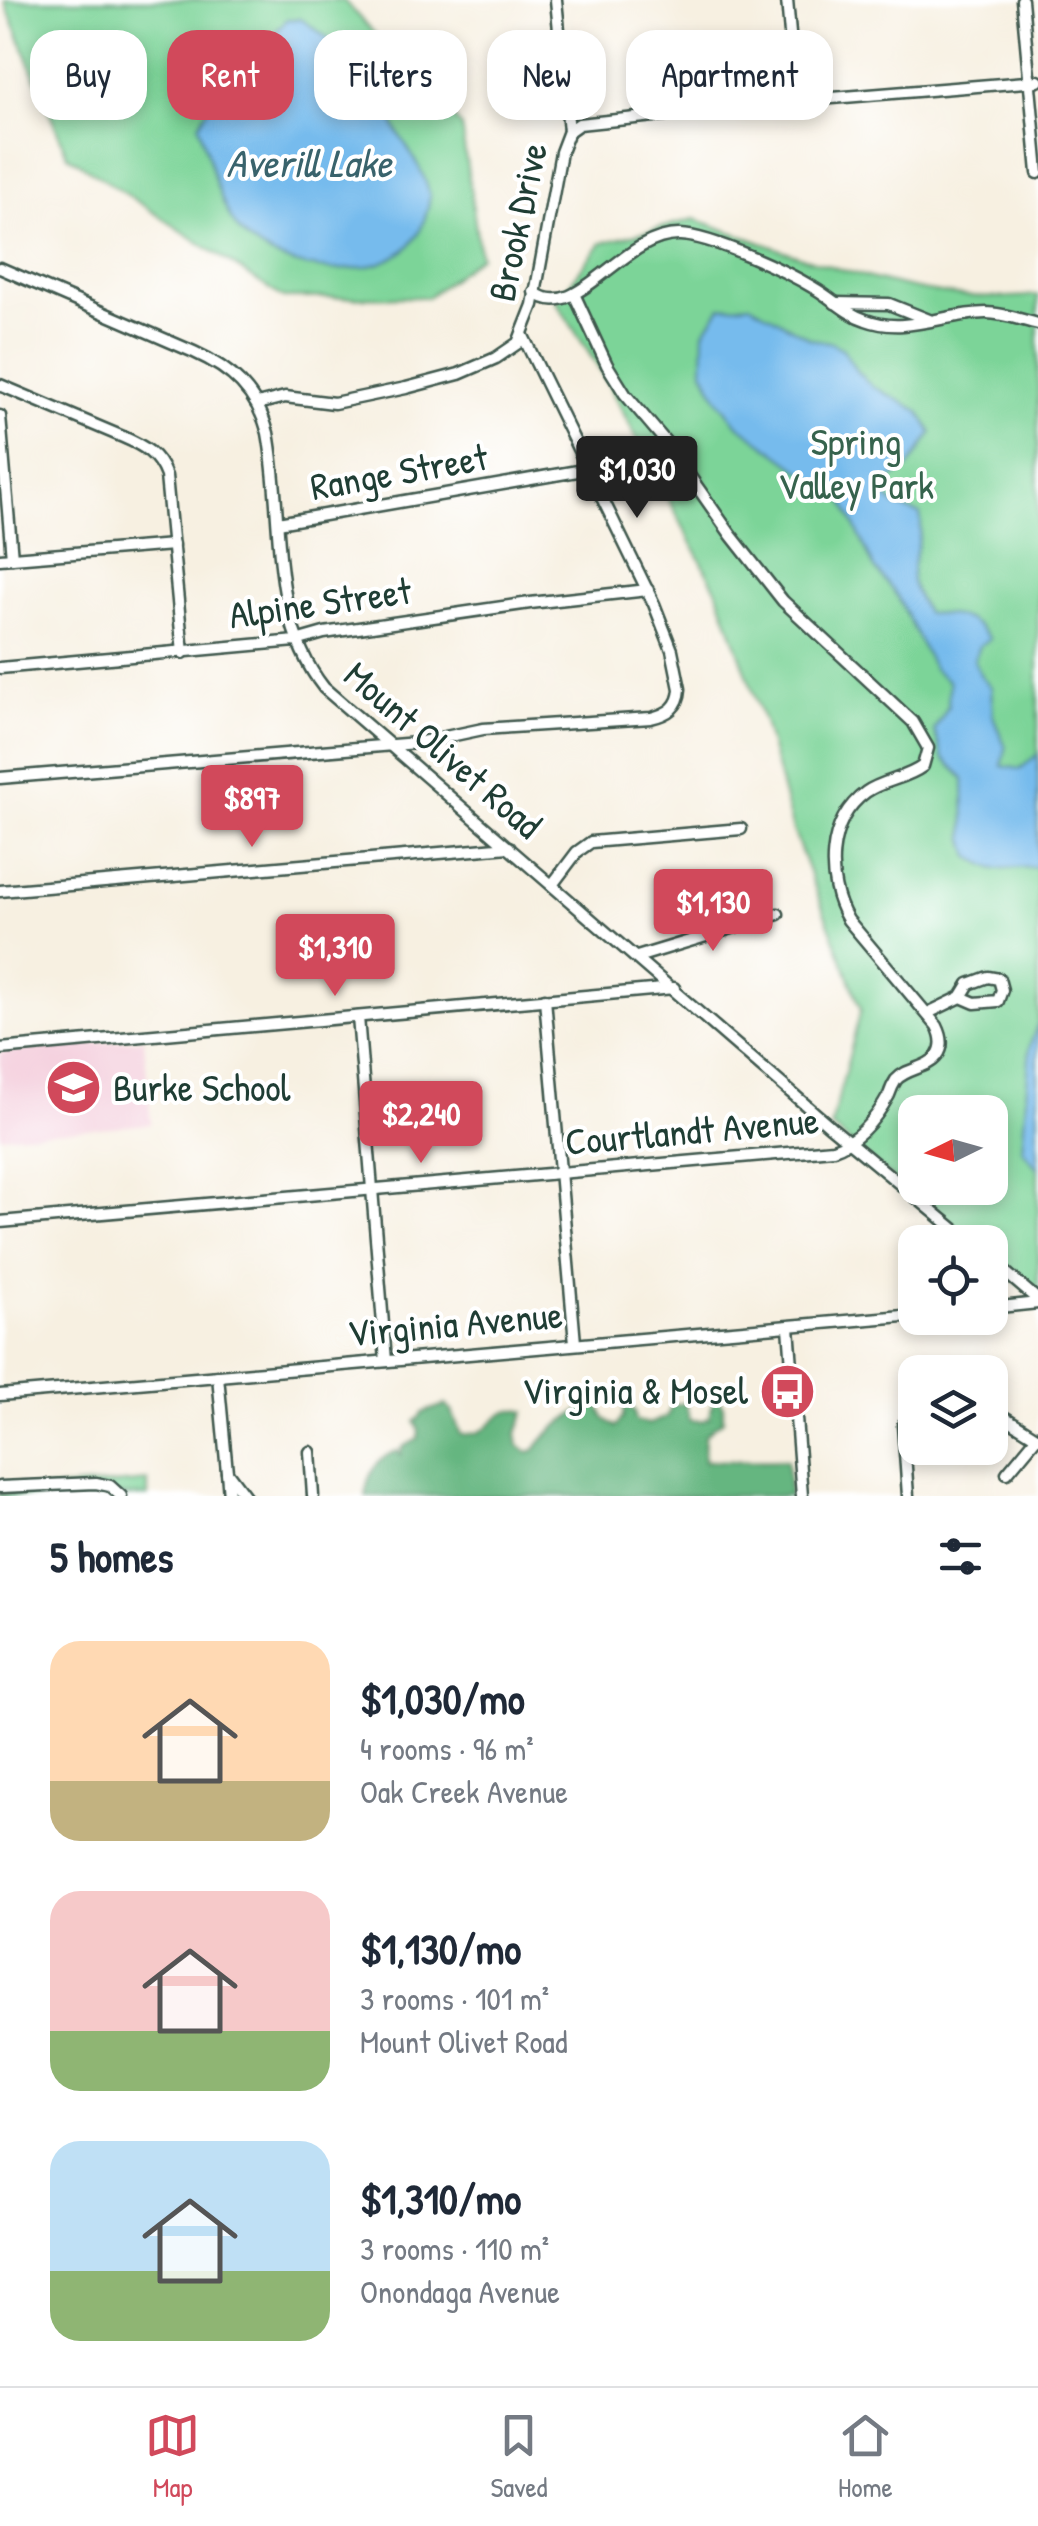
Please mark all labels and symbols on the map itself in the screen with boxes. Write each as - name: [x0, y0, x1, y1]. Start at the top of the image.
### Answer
- water label: Averill Lake: [226, 135, 394, 189]
- street label: Brook Drive: [475, 138, 559, 306]
- park label: Spring Valley Park: [778, 415, 934, 511]
- street label: Range Street: [306, 430, 492, 512]
- pin: $1,030: [556, 436, 718, 521]
- street label: Alpine Street: [226, 563, 415, 640]
- street label: Mount Olivet Road: [334, 649, 554, 850]
- pin: $897: [193, 765, 311, 850]
- pin: $1,130: [632, 869, 794, 954]
- pin: $1,310: [254, 914, 416, 999]
- school or university icon: Burke School: [44, 1058, 104, 1118]
- place label: Burke School: [113, 1061, 292, 1113]
- pin: $2,240: [340, 1081, 502, 1166]
- street label: Courtlandt Avenue: [563, 1093, 821, 1167]
- north arrow: [898, 1095, 1008, 1205]
- street label: Virginia Avenue: [345, 1288, 565, 1358]
- bus stop icon: Virginia & Mosel: [757, 1361, 817, 1421]
- place label: Virginia & Mosel: [522, 1364, 749, 1416]

